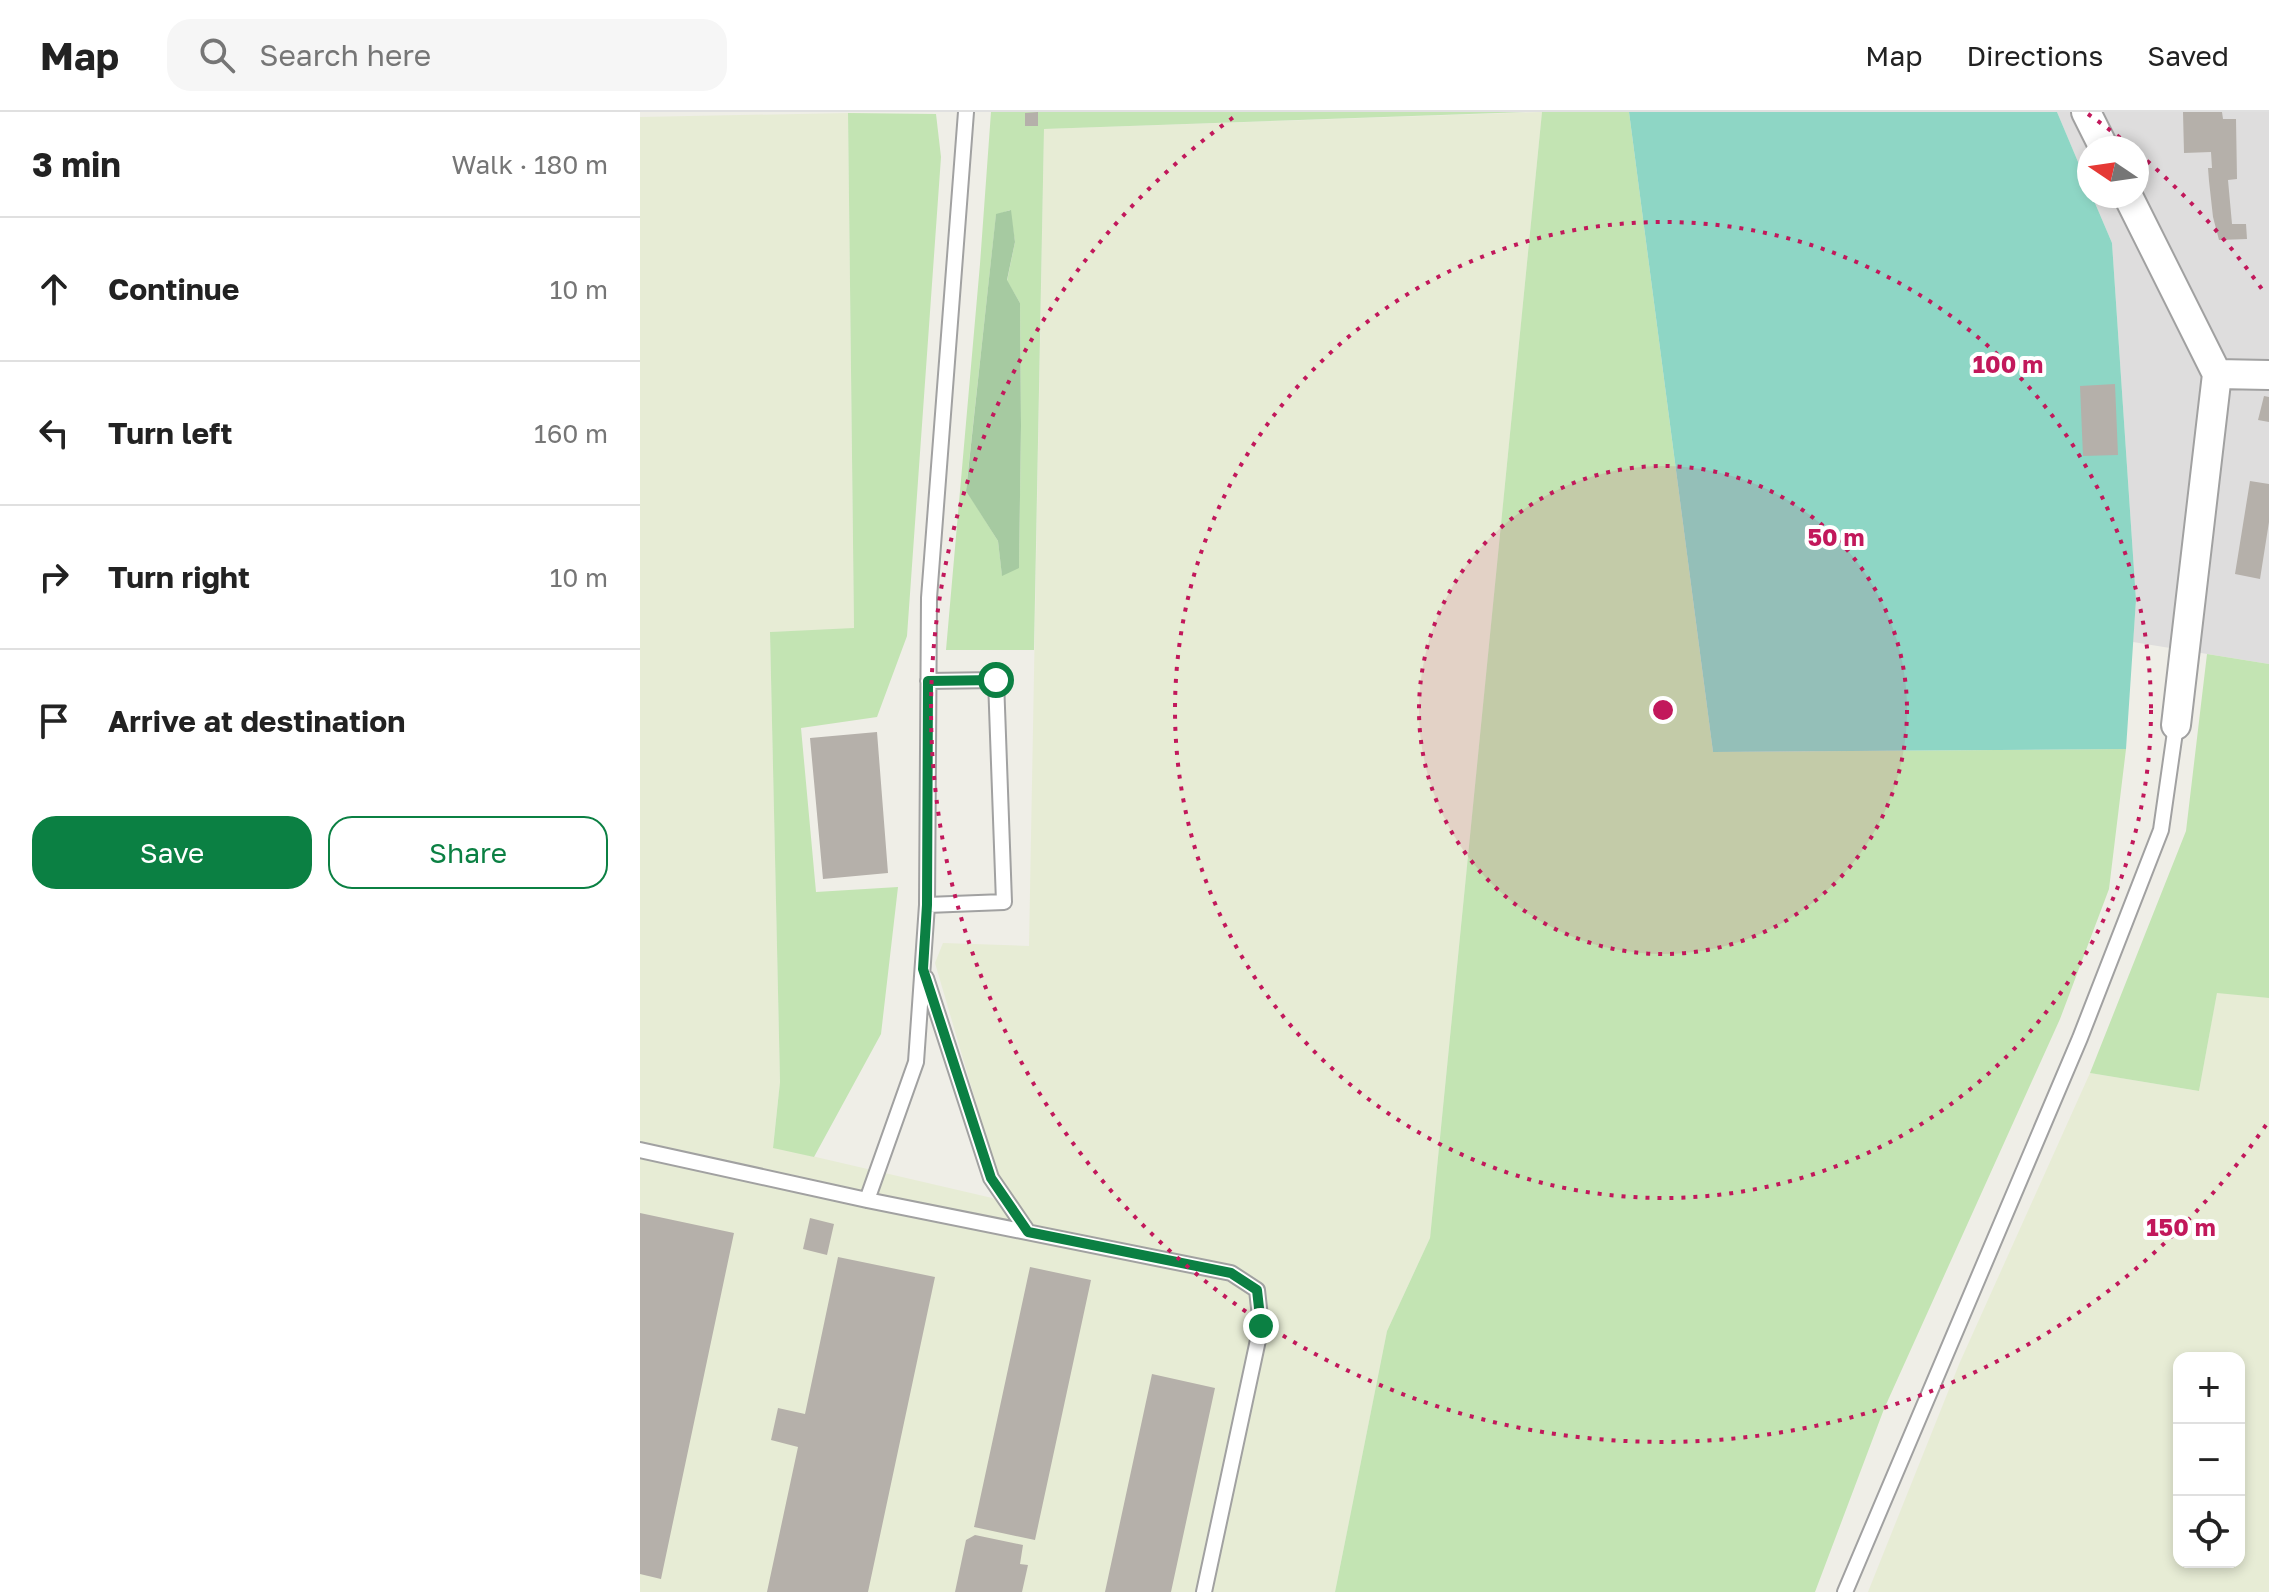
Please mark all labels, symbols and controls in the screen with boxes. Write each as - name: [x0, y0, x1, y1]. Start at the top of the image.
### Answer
- search box: [167, 19, 727, 91]
- text: Map: [40, 33, 119, 78]
- icon: search: [195, 33, 239, 77]
- text: Search here: [259, 37, 431, 73]
- text: Map: [1865, 39, 1922, 72]
- text: Directions: [1966, 39, 2103, 72]
- text: Saved: [2147, 39, 2229, 72]
- north arrow: [2077, 136, 2149, 208]
- text: 3 min: [32, 144, 121, 184]
- text: Walk · 180 m: [451, 149, 608, 180]
- icon: ahead: [32, 267, 76, 311]
- text: Continue: [108, 271, 239, 307]
- text: 10 m: [550, 274, 608, 305]
- text: 100 m: [1973, 349, 2043, 378]
- icon: left: [32, 411, 76, 455]
- text: Turn left: [108, 415, 233, 451]
- text: 160 m: [534, 418, 608, 449]
- text: 50 m: [1807, 522, 1865, 551]
- icon: right: [32, 555, 76, 599]
- text: Turn right: [108, 559, 250, 595]
- text: 10 m: [550, 562, 608, 593]
- route start: [978, 662, 1014, 698]
- centre of rings: [1649, 696, 1677, 724]
- icon: arrive: [32, 699, 76, 743]
- text: Arrive at destination: [108, 703, 405, 739]
- button: Save: [32, 816, 312, 889]
- button: Share: [328, 816, 608, 889]
- text: 150 m: [2146, 1212, 2216, 1241]
- route end: [1243, 1308, 1279, 1344]
- map controls: [2173, 1352, 2245, 1568]
- button: +: [2173, 1352, 2245, 1424]
- button: −: [2173, 1424, 2245, 1496]
- button: locate: [2173, 1496, 2245, 1568]

